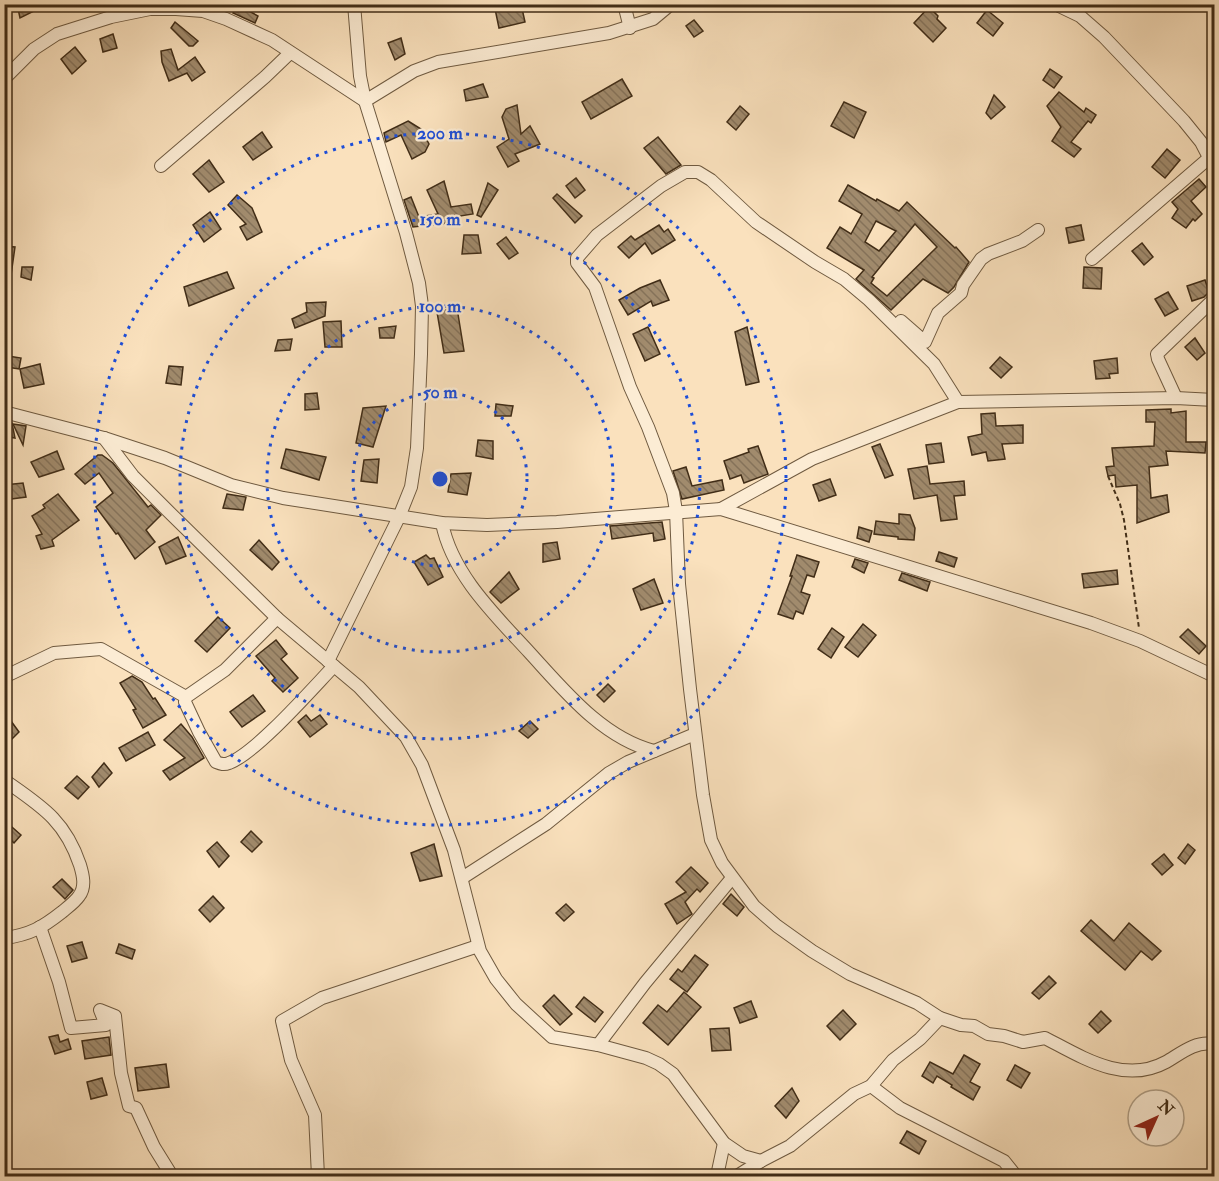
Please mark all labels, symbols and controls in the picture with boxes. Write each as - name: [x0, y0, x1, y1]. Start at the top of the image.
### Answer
- text: 200 m: [417, 122, 464, 145]
- text: 150 m: [419, 208, 462, 231]
- text: 100 m: [419, 295, 462, 318]
- text: 50 m: [423, 381, 458, 404]
- centre of rings: [430, 469, 450, 489]
- north arrow: [1126, 1088, 1186, 1148]
- text: N: [1153, 1095, 1179, 1121]

